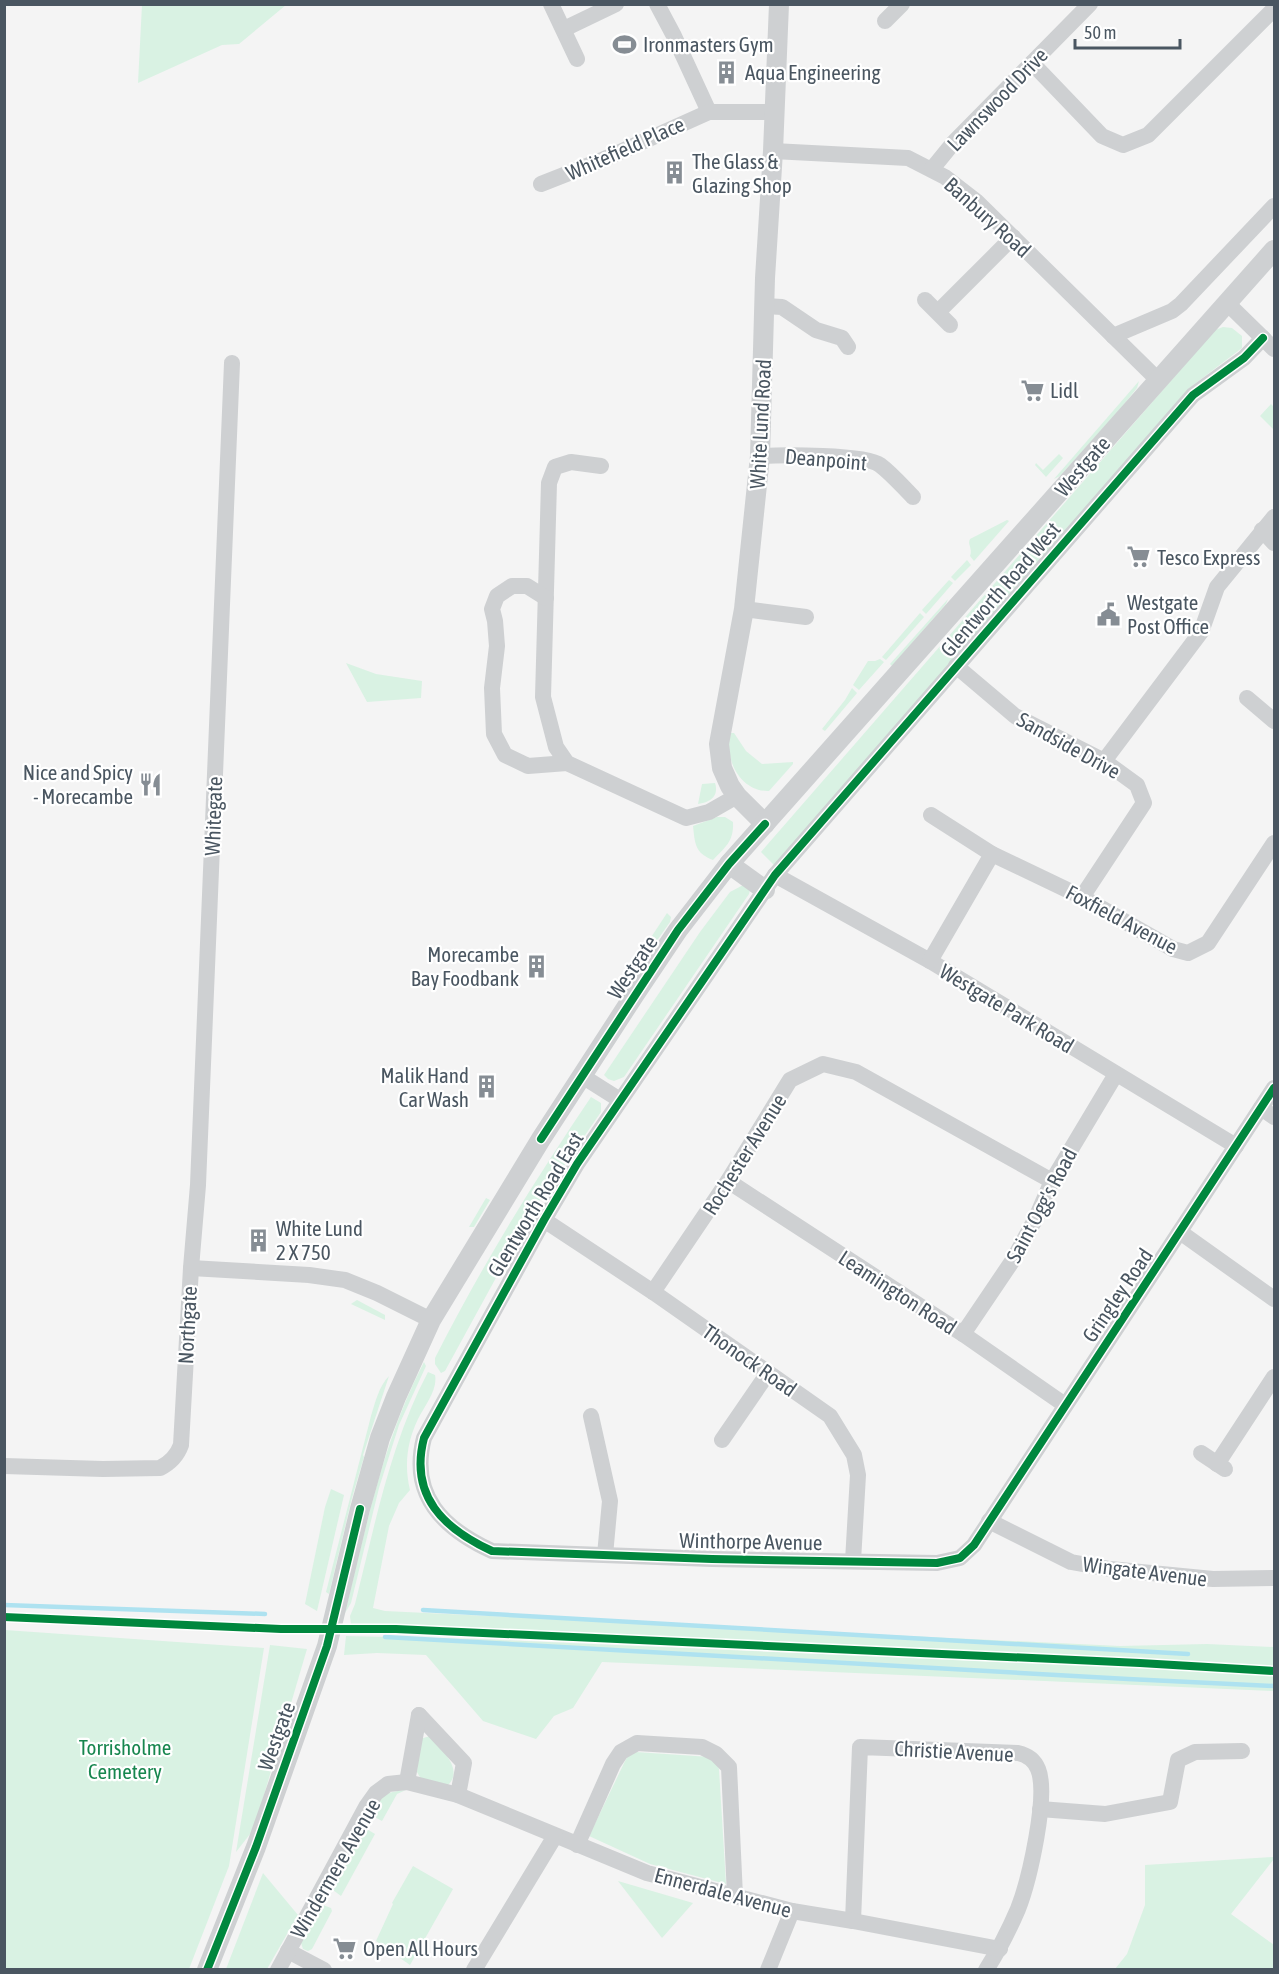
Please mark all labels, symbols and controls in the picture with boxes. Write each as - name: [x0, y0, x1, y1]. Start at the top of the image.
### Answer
- scale bar: [1075, 12, 1180, 50]
- text: 50 m: [1084, 22, 1116, 43]
- sports icon: Ironmasters Gym: [612, 31, 638, 57]
- place label: Ironmasters Gym: [643, 32, 774, 56]
- street label: Lawnswood Drive: [942, 43, 1052, 155]
- building icon: Aqua Engineering: [714, 59, 740, 85]
- place label: Aqua Engineering: [745, 60, 880, 84]
- street label: Whitefield Place: [562, 111, 688, 185]
- place label: The Glass & Glazing Shop: [692, 149, 792, 197]
- building icon: The Glass & Glazing Shop: [661, 160, 687, 186]
- street label: Banbury Road: [940, 172, 1036, 262]
- street label: White Lund Road: [745, 359, 775, 489]
- supermarket icon: Lidl: [1019, 377, 1045, 403]
- place label: Lidl: [1050, 378, 1079, 402]
- street label: Westgate: [1050, 431, 1114, 501]
- street label: Deanpoint: [784, 443, 868, 475]
- street label: Glentworth Road West: [935, 517, 1065, 661]
- supermarket icon: Tesco Express: [1126, 544, 1152, 570]
- place label: Tesco Express: [1157, 545, 1260, 569]
- place label: Westgate Post Office: [1127, 590, 1209, 638]
- public building icon: Westgate Post Office: [1096, 601, 1122, 627]
- street label: Sandside Drive: [1013, 707, 1125, 783]
- place label: Nice and Spicy - Morecambe: [23, 760, 133, 808]
- restaurant icon: Nice and Spicy - Morecambe: [138, 771, 164, 797]
- street label: Whitegate: [200, 776, 226, 856]
- street label: Foxfield Avenue: [1062, 880, 1182, 958]
- street label: Westgate: [602, 931, 662, 1003]
- place label: Morecambe Bay Foodbank: [411, 942, 519, 990]
- building icon: Morecambe Bay Foodbank: [524, 953, 550, 979]
- street label: Westgate Park Road: [936, 959, 1078, 1057]
- place label: Malik Hand Car Wash: [381, 1063, 469, 1111]
- building icon: Malik Hand Car Wash: [474, 1074, 500, 1100]
- street label: Rochester Avenue: [697, 1089, 791, 1219]
- street label: Glentworth Road East: [482, 1127, 588, 1281]
- street label: Saint Ogg's Road: [1001, 1144, 1081, 1266]
- place label: White Lund 2 X 750: [276, 1216, 363, 1264]
- building icon: White Lund 2 X 750: [245, 1227, 271, 1253]
- street label: Gringley Road: [1077, 1244, 1157, 1346]
- street label: Leamington Road: [835, 1245, 961, 1339]
- street label: Northgate: [173, 1285, 201, 1365]
- street label: Thonock Road: [699, 1319, 801, 1401]
- street label: Winthorpe Avenue: [679, 1528, 823, 1554]
- street label: Wingate Avenue: [1082, 1551, 1208, 1591]
- street label: Westgate: [253, 1698, 299, 1774]
- park label: Torrisholme Cemetery: [79, 1735, 171, 1783]
- street label: Christie Avenue: [894, 1736, 1014, 1766]
- street label: Windermere Avenue: [285, 1794, 385, 1942]
- street label: Ennerdale Avenue: [652, 1862, 794, 1922]
- supermarket icon: Open All Hours: [332, 1935, 358, 1961]
- place label: Open All Hours: [363, 1936, 478, 1960]

